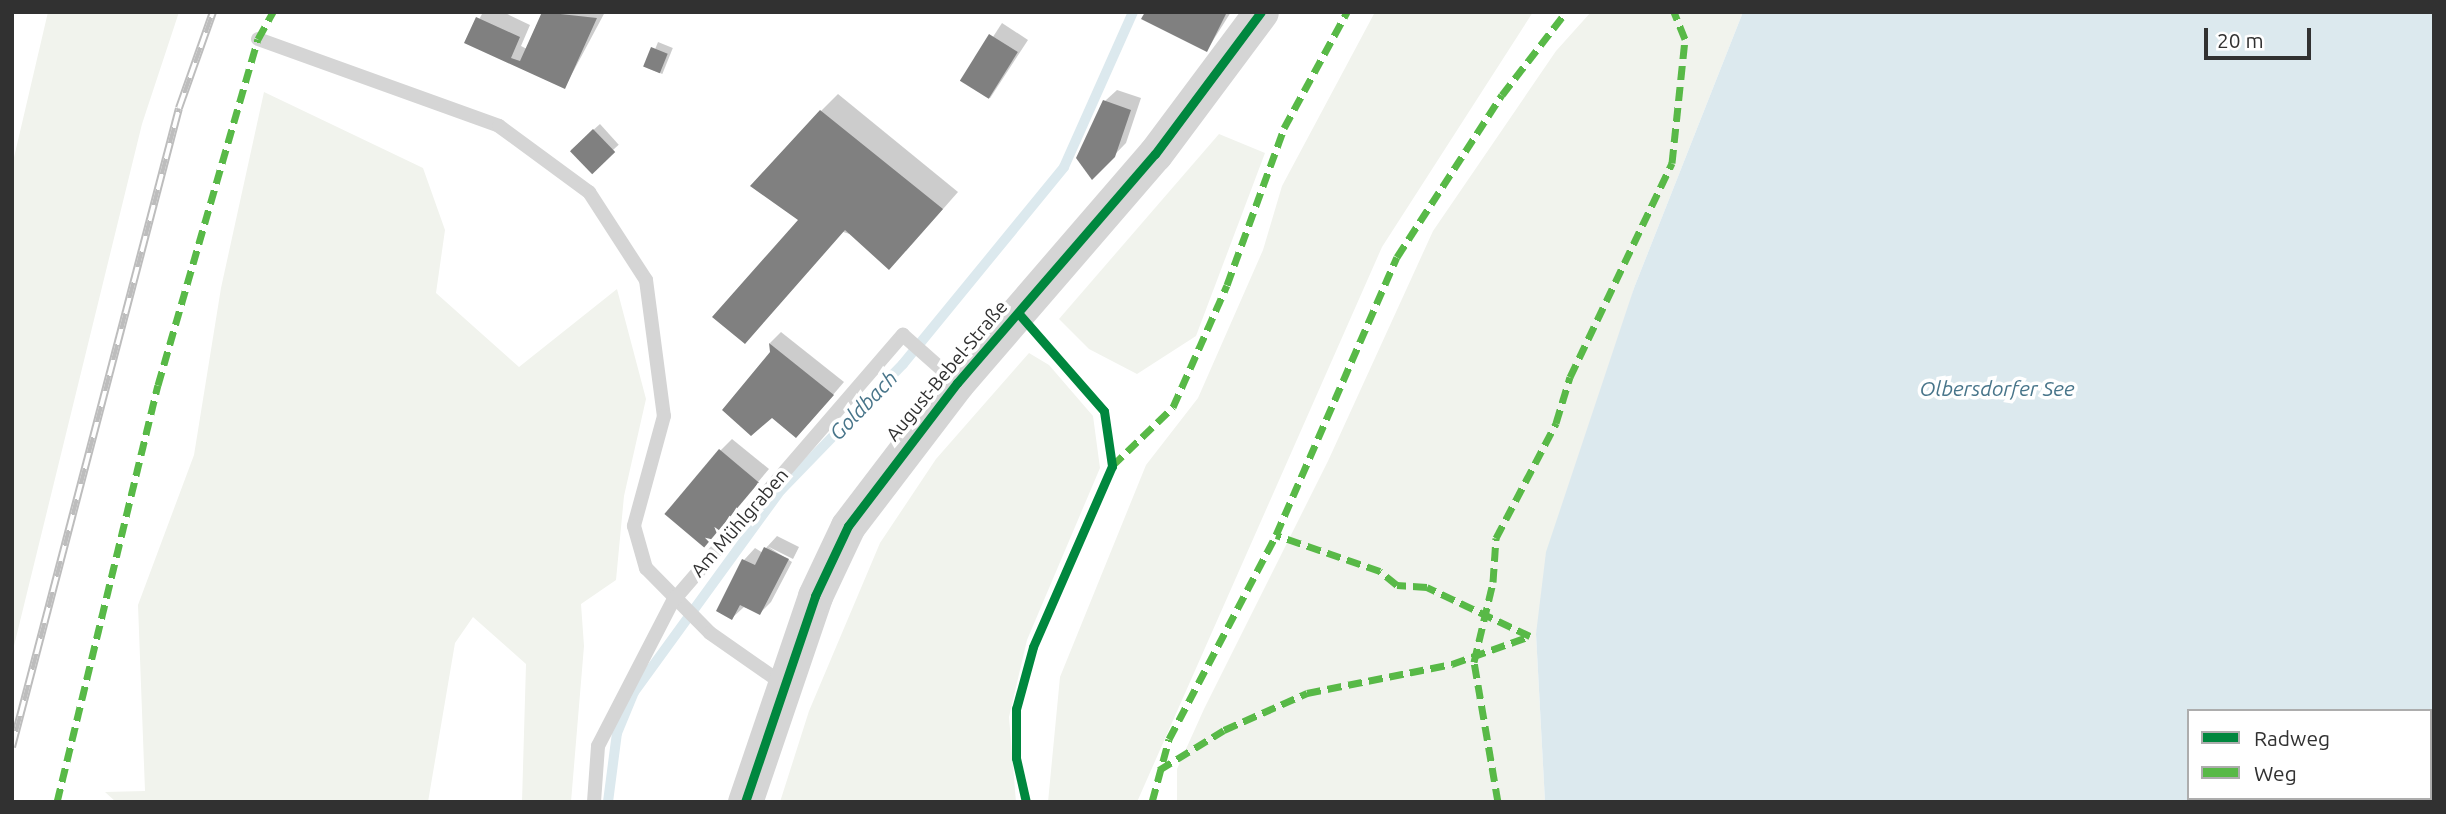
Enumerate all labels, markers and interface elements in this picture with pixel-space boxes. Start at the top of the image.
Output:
scale bar [2208,14,2315,58]
text: 20 m [2217,28,2264,52]
street label: August-Bebel-Straße [882,296,1012,446]
water label: Goldbach [824,365,902,445]
water label: Olbersdorfer See [1920,375,2074,401]
street label: Am Mühlgraben [687,464,793,582]
legend [2187,709,2432,800]
text: Radweg [2254,726,2330,750]
text: Weg [2254,761,2297,785]

